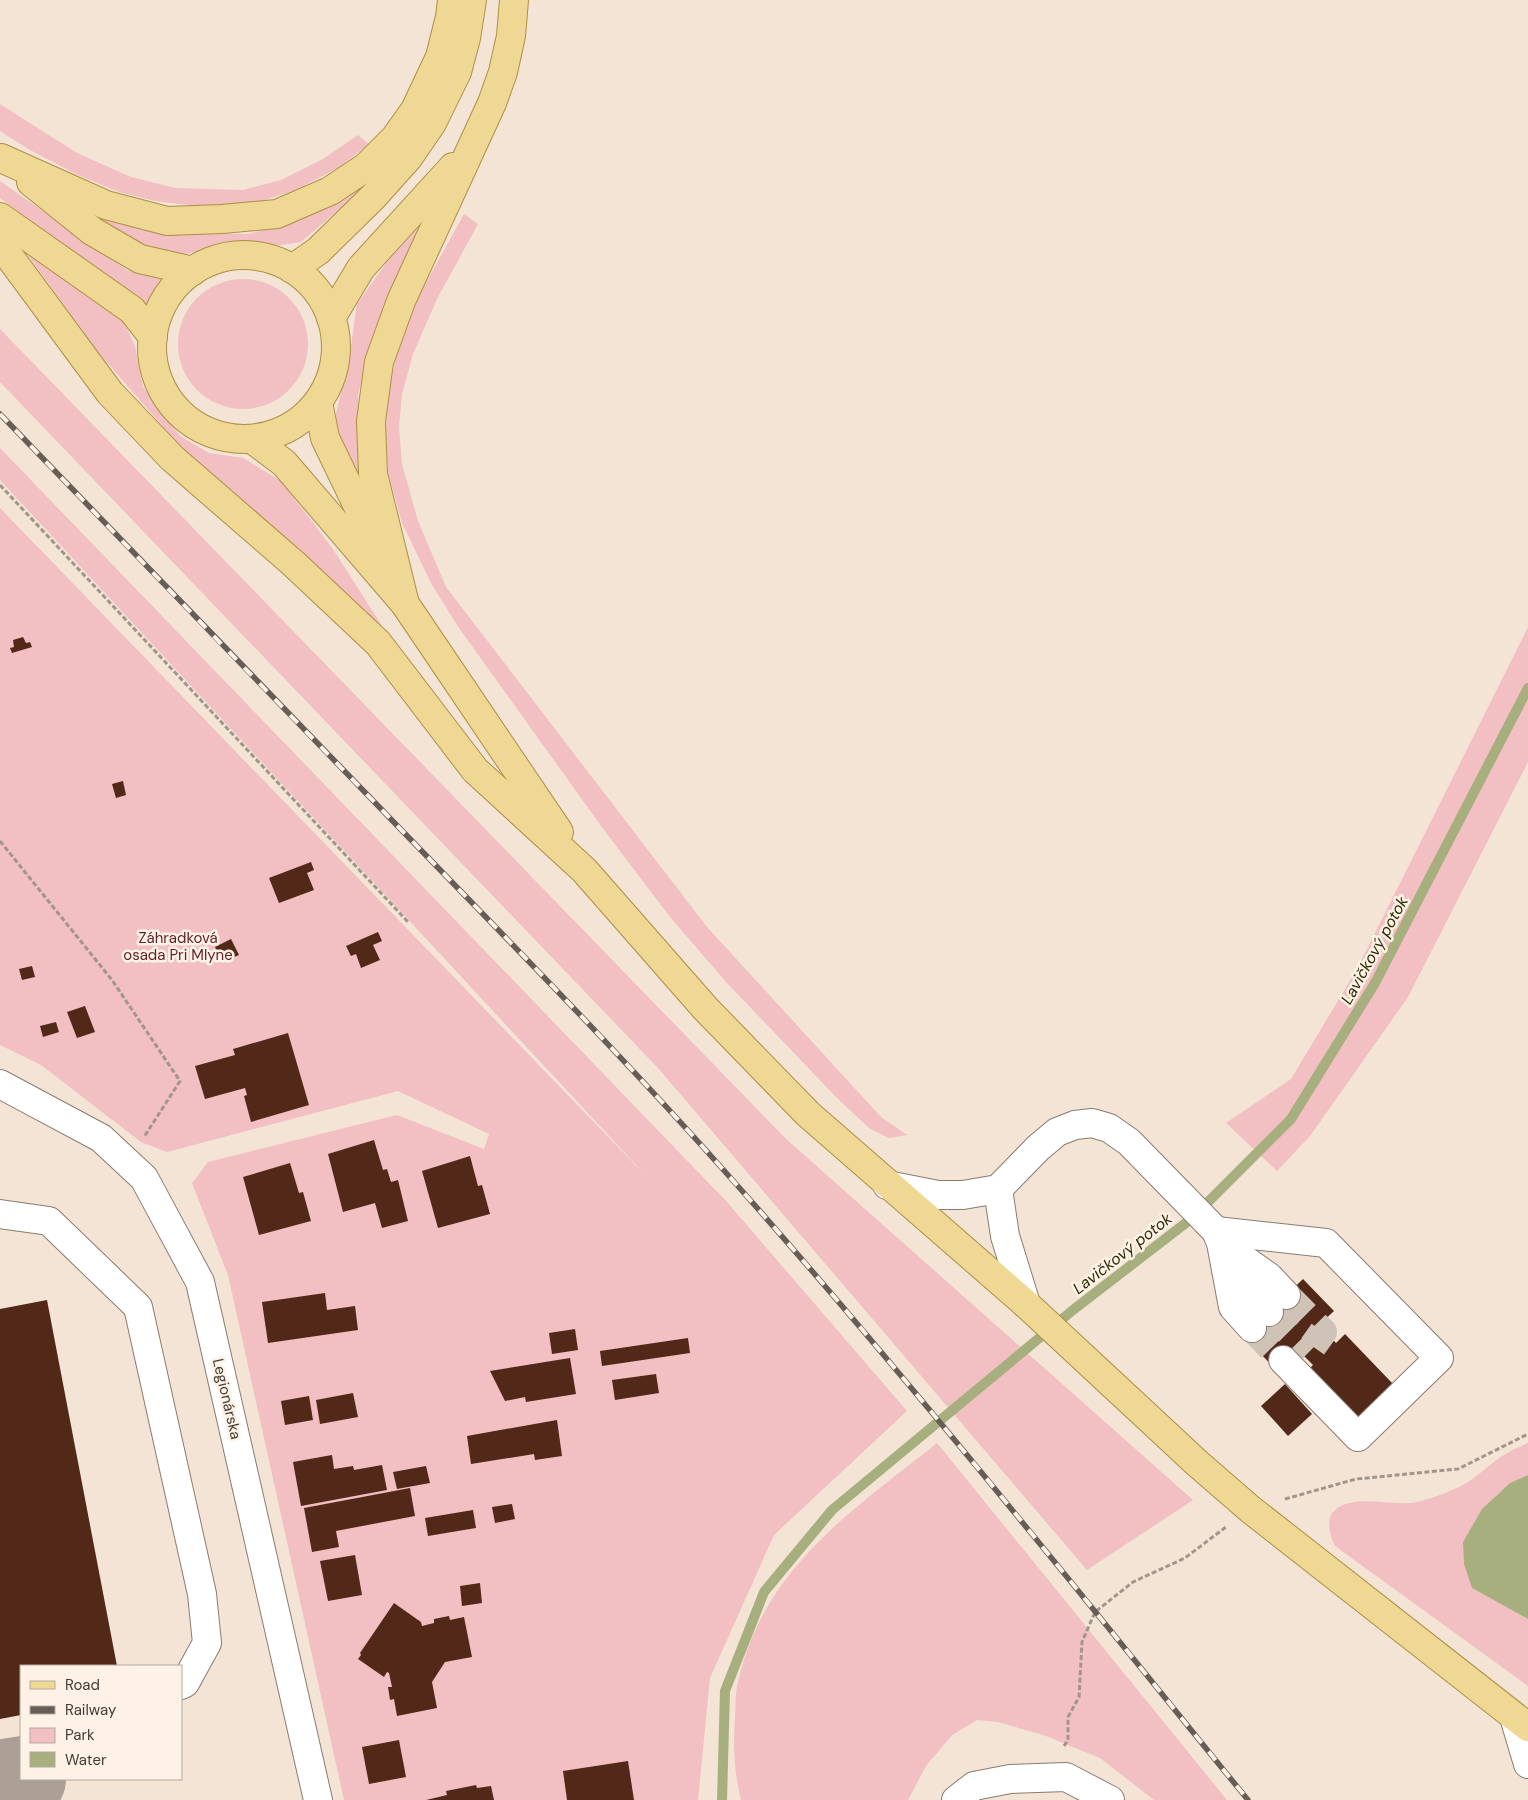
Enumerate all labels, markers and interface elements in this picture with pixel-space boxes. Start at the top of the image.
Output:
water label: Lavičkový potok [1336,892,1413,1008]
park label: Záhradková osada Pri Mlyne [123,928,233,965]
water label: Lavičkový potok [1068,1208,1177,1299]
street label: Legionárska [208,1357,246,1441]
legend [20,1665,182,1780]
text: Road [65,1675,100,1695]
text: Railway [65,1700,117,1720]
text: Park [65,1725,95,1745]
text: Water [65,1750,107,1770]

